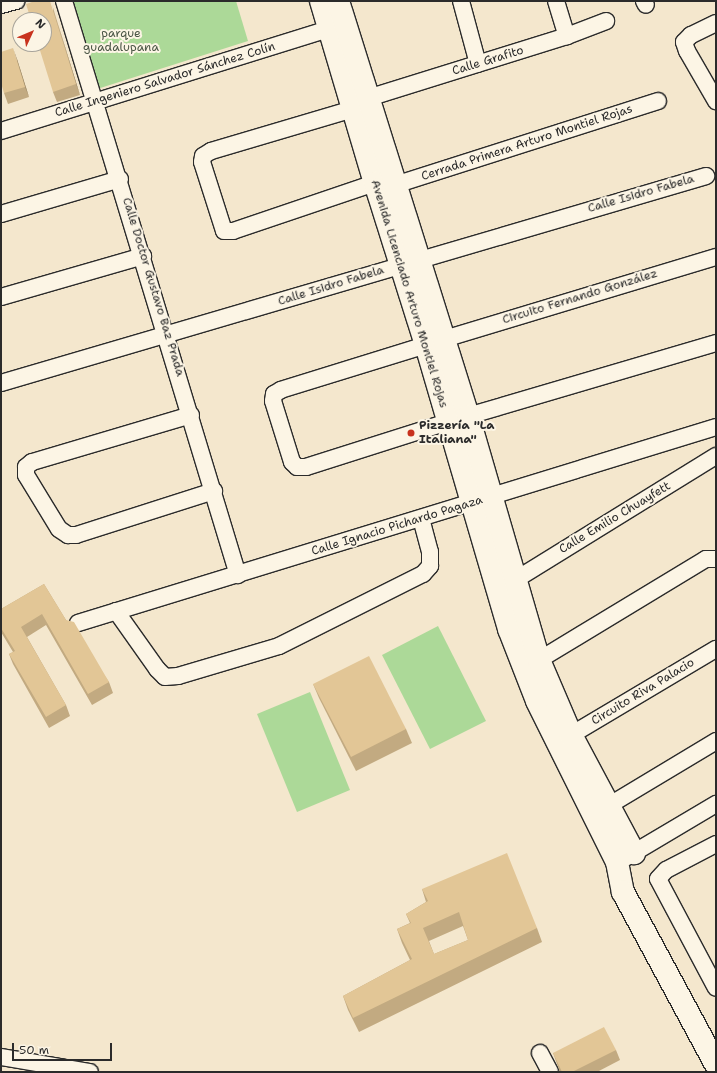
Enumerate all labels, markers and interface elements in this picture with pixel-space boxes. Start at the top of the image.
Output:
north arrow [12,12,52,52]
text: N [32,16,49,32]
park label: parque guadalupana [83,27,159,55]
street label: Calle Ingeniero Salvador Sánchez Colín [53,40,277,120]
street label: Calle Grafito [451,43,525,79]
street label: Cerrada Primera Arturo Montiel Rojas [420,102,634,184]
street label: Calle Isidro Fabela [586,172,696,216]
street label: Avenida Licenciado Arturo Montiel Rojas [367,178,451,410]
street label: Calle Doctor Gustavo Baz Prada [119,196,187,378]
street label: Calle Isidro Fabela [276,263,386,309]
street label: Circuito Fernando González [501,267,659,327]
place label: Pizzería "La Italiana" [419,419,494,447]
marker: Pizzería "La Italiana" [406,428,416,438]
street label: Calle Emilio Chuayfett [557,479,673,557]
street label: Calle Ignacio Pichardo Pagaza [310,493,484,559]
street label: Circuito Riva Palacio [589,656,697,728]
scale bar [14,1035,114,1061]
text: 50 m [19,1042,49,1058]

